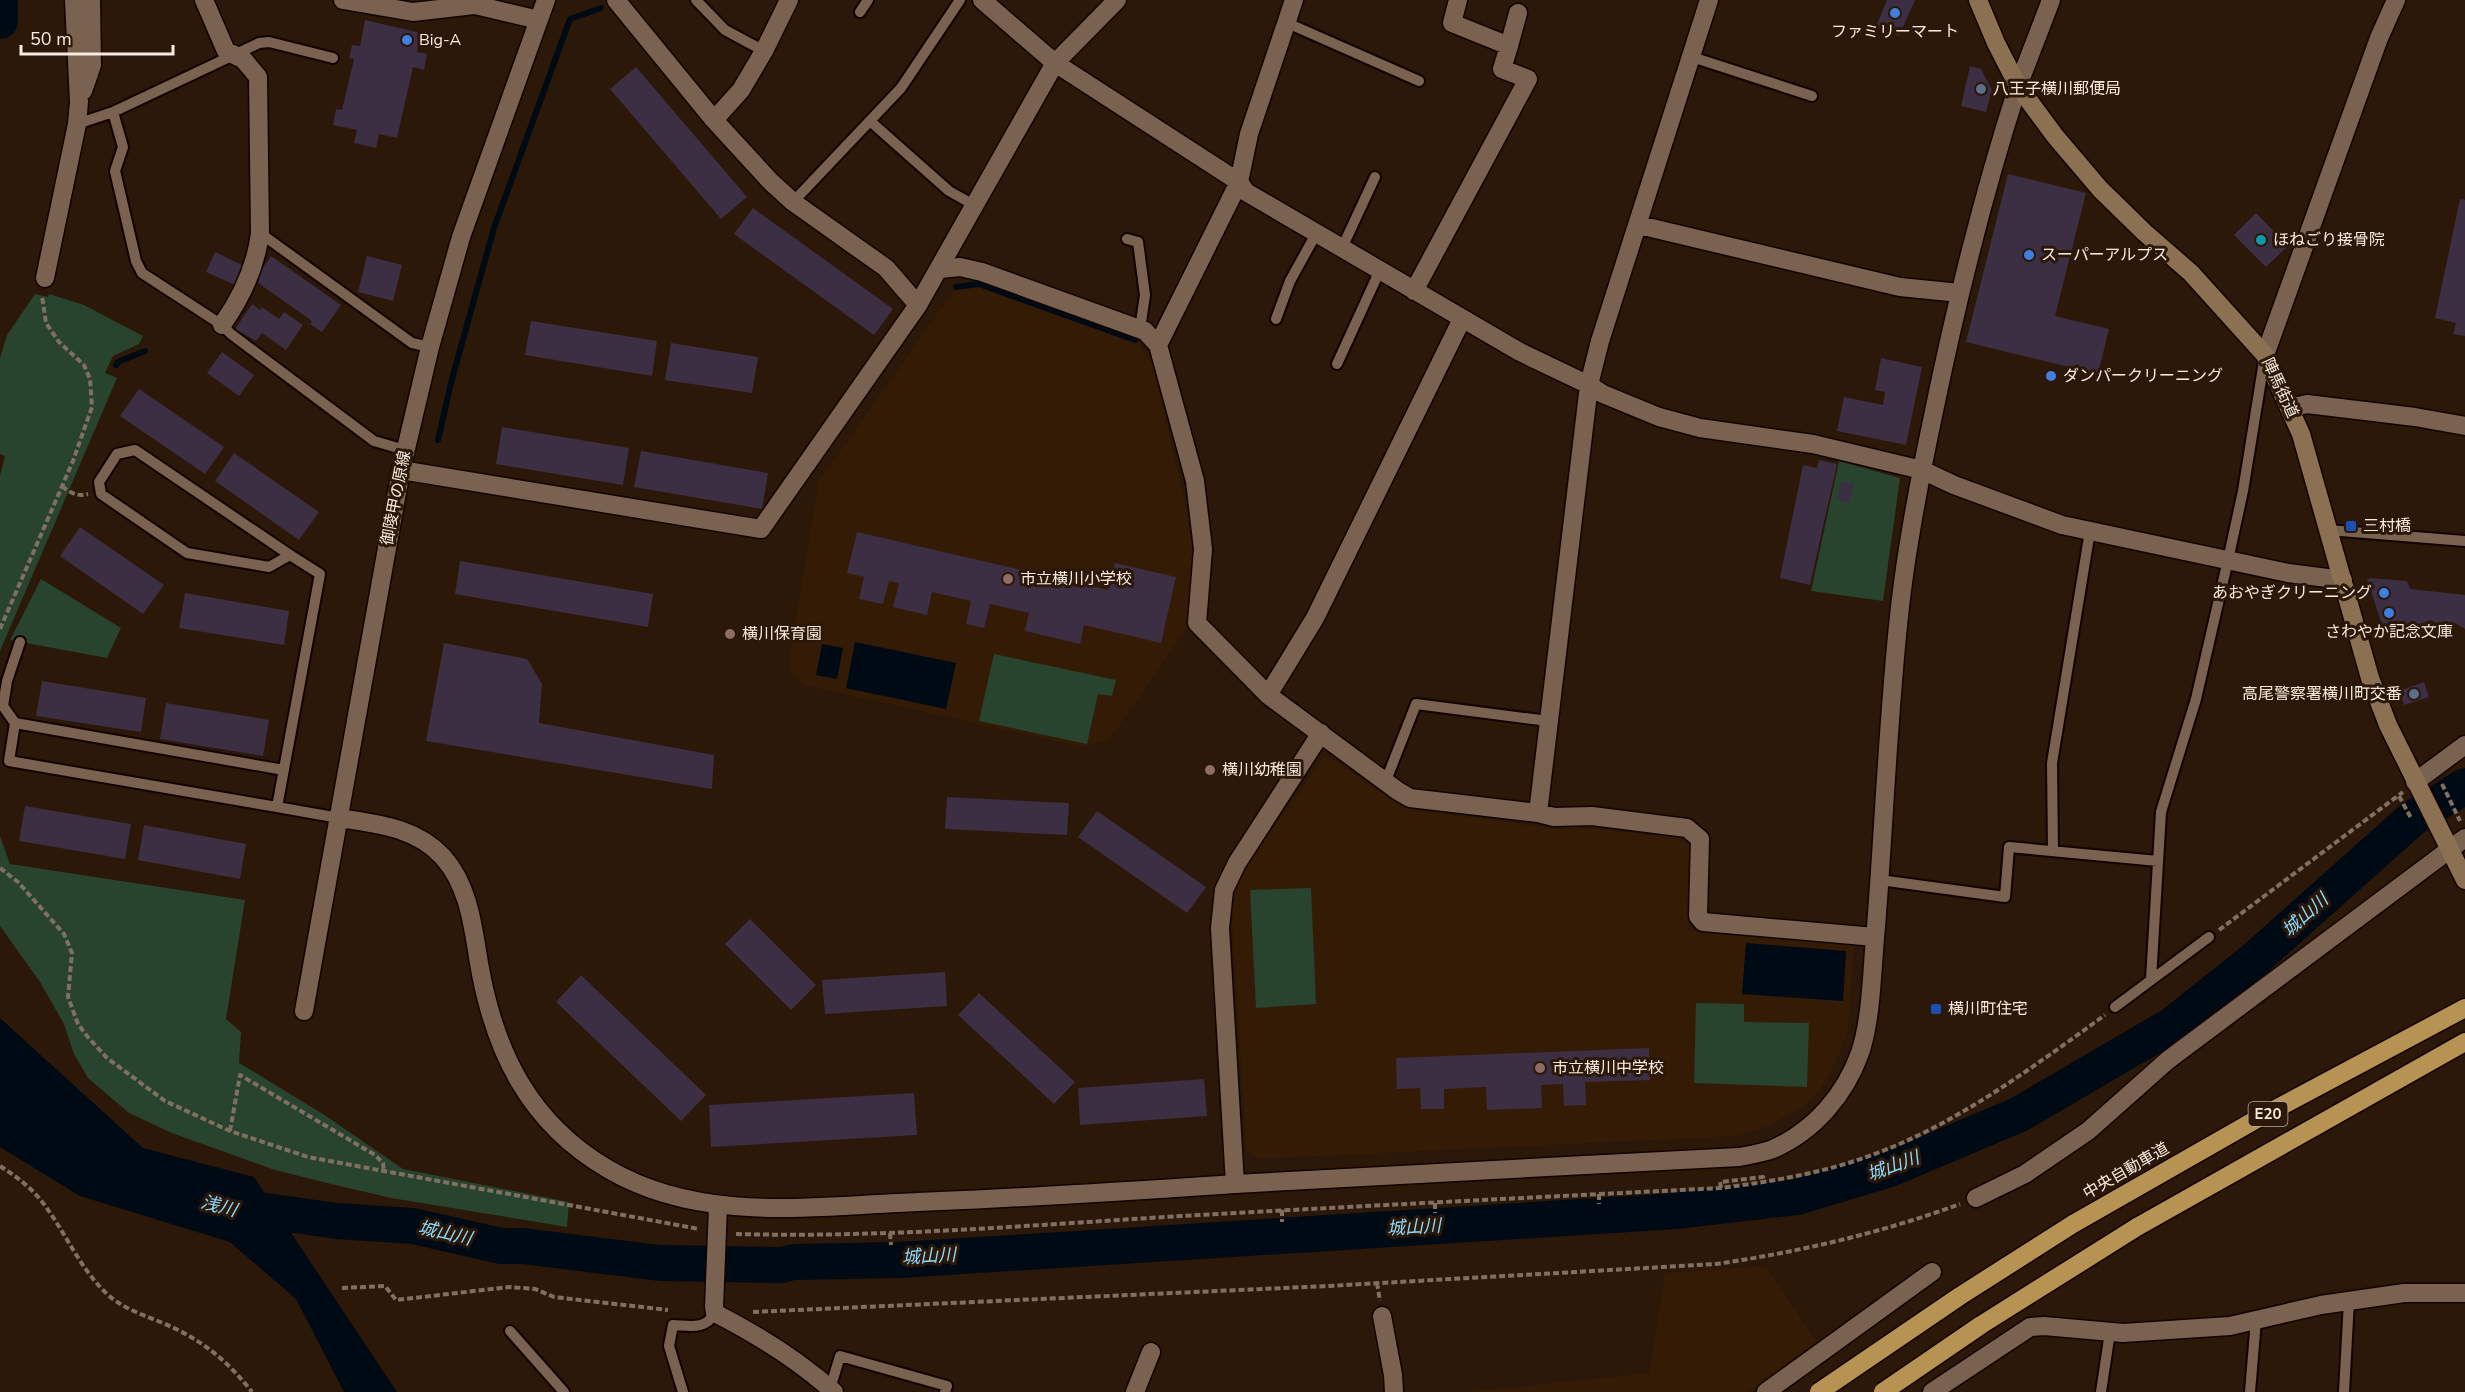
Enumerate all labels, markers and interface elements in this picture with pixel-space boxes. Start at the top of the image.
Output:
marker: ファミリーマート [1888,6,1902,20]
scale bar [21,18,172,56]
place label: ファミリーマート [1831,21,1959,43]
text: 50 m [30,27,72,51]
place label: Big-A [419,29,461,51]
marker: Big-A [400,33,414,47]
place label: 八王子横川郵便局 [1993,78,2121,100]
marker: 八王子横川郵便局 [1974,82,1988,96]
place label: ほねごり接骨院 [2273,229,2385,251]
marker: ほねごり接骨院 [2254,233,2268,247]
place label: スーパーアルプス [2041,244,2168,266]
marker: スーパーアルプス [2022,248,2036,262]
street label: 陣馬街道 [2257,354,2303,422]
place label: ダンパークリーニング [2063,365,2223,387]
marker: ダンパークリーニング [2044,369,2058,383]
street label: 御陵甲の原線 [376,449,416,547]
place label: 三村橋 [2363,515,2411,537]
marker: 三村橋 [2344,519,2358,533]
place label: 市立横川小学校 [1020,568,1132,590]
marker: 市立横川小学校 [1001,572,1015,586]
place label: あおやぎクリーニング [2212,582,2372,604]
marker: あおやぎクリーニング [2377,586,2391,600]
marker: さわやか記念文庫 [2382,606,2396,620]
place label: さわやか記念文庫 [2325,621,2453,643]
place label: 横川保育園 [742,623,822,645]
marker: 横川保育園 [723,627,737,641]
place label: 高尾警察署横川町交番 [2242,683,2402,705]
marker: 高尾警察署横川町交番 [2407,687,2421,701]
place label: 横川幼稚園 [1222,759,1302,781]
marker: 横川幼稚園 [1203,763,1217,777]
water label: 城山川 [2277,887,2335,942]
place label: 横川町住宅 [1948,998,2028,1020]
marker: 横川町住宅 [1929,1002,1943,1016]
place label: 市立横川中学校 [1552,1057,1664,1079]
marker: 市立横川中学校 [1533,1061,1547,1075]
road number: E20 [2248,1102,2288,1126]
street label: 中央自動車道 [2079,1137,2173,1205]
water label: 城山川 [1864,1145,1924,1187]
water label: 浅川 [199,1190,241,1223]
water label: 城山川 [1386,1213,1444,1240]
water label: 城山川 [416,1215,476,1251]
water label: 城山川 [901,1242,959,1269]

